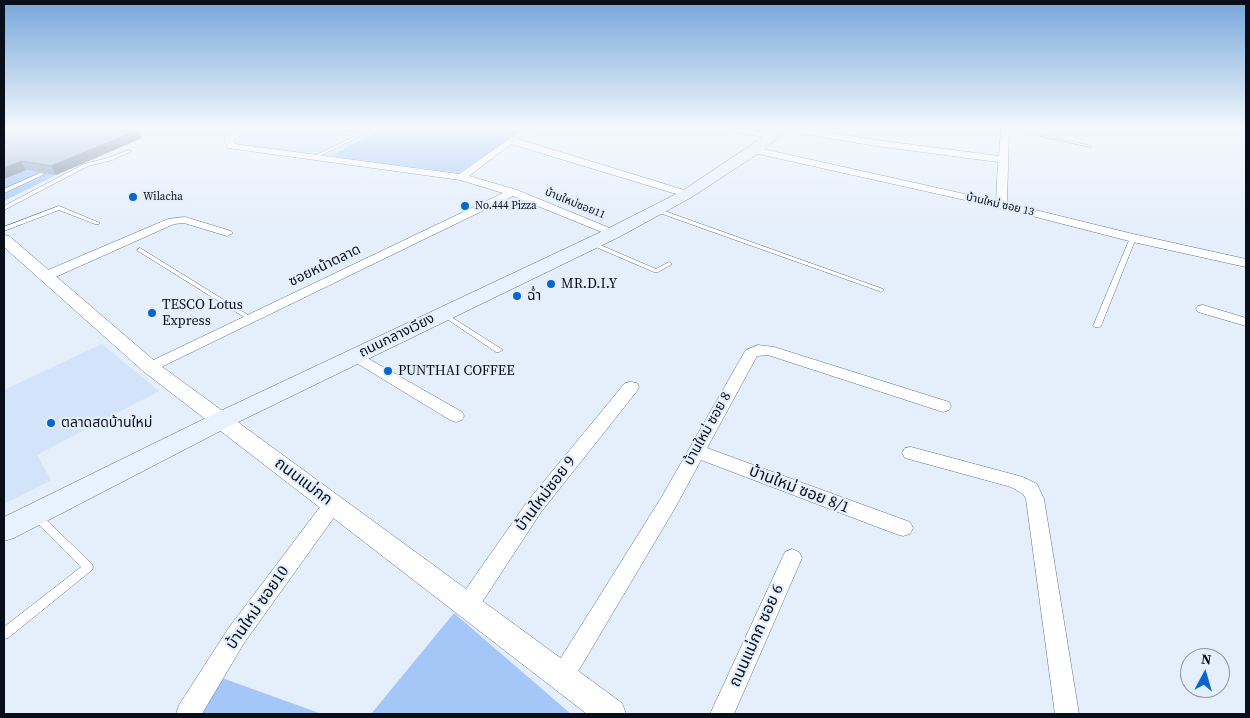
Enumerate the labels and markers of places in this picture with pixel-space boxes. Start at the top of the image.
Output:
place label: Wilacha [143,190,183,204]
marker: Wilacha [127,191,139,203]
place label: No.444 Pizza [475,199,537,213]
marker: No.444 Pizza [459,200,471,212]
place label: MR.D.I.Y [561,276,617,292]
marker: MR.D.I.Y [545,278,557,290]
place label: ฉ่ำ [527,288,541,304]
marker: ฉ่ำ [511,290,523,302]
place label: TESCO Lotus Express [162,297,243,330]
marker: TESCO Lotus Express [146,307,158,319]
place label: PUNTHAI COFFEE [398,363,515,379]
marker: PUNTHAI COFFEE [382,365,394,377]
place label: ตลาดสดบ้านใหม่ [61,415,152,431]
marker: ตลาดสดบ้านใหม่ [45,417,57,429]

